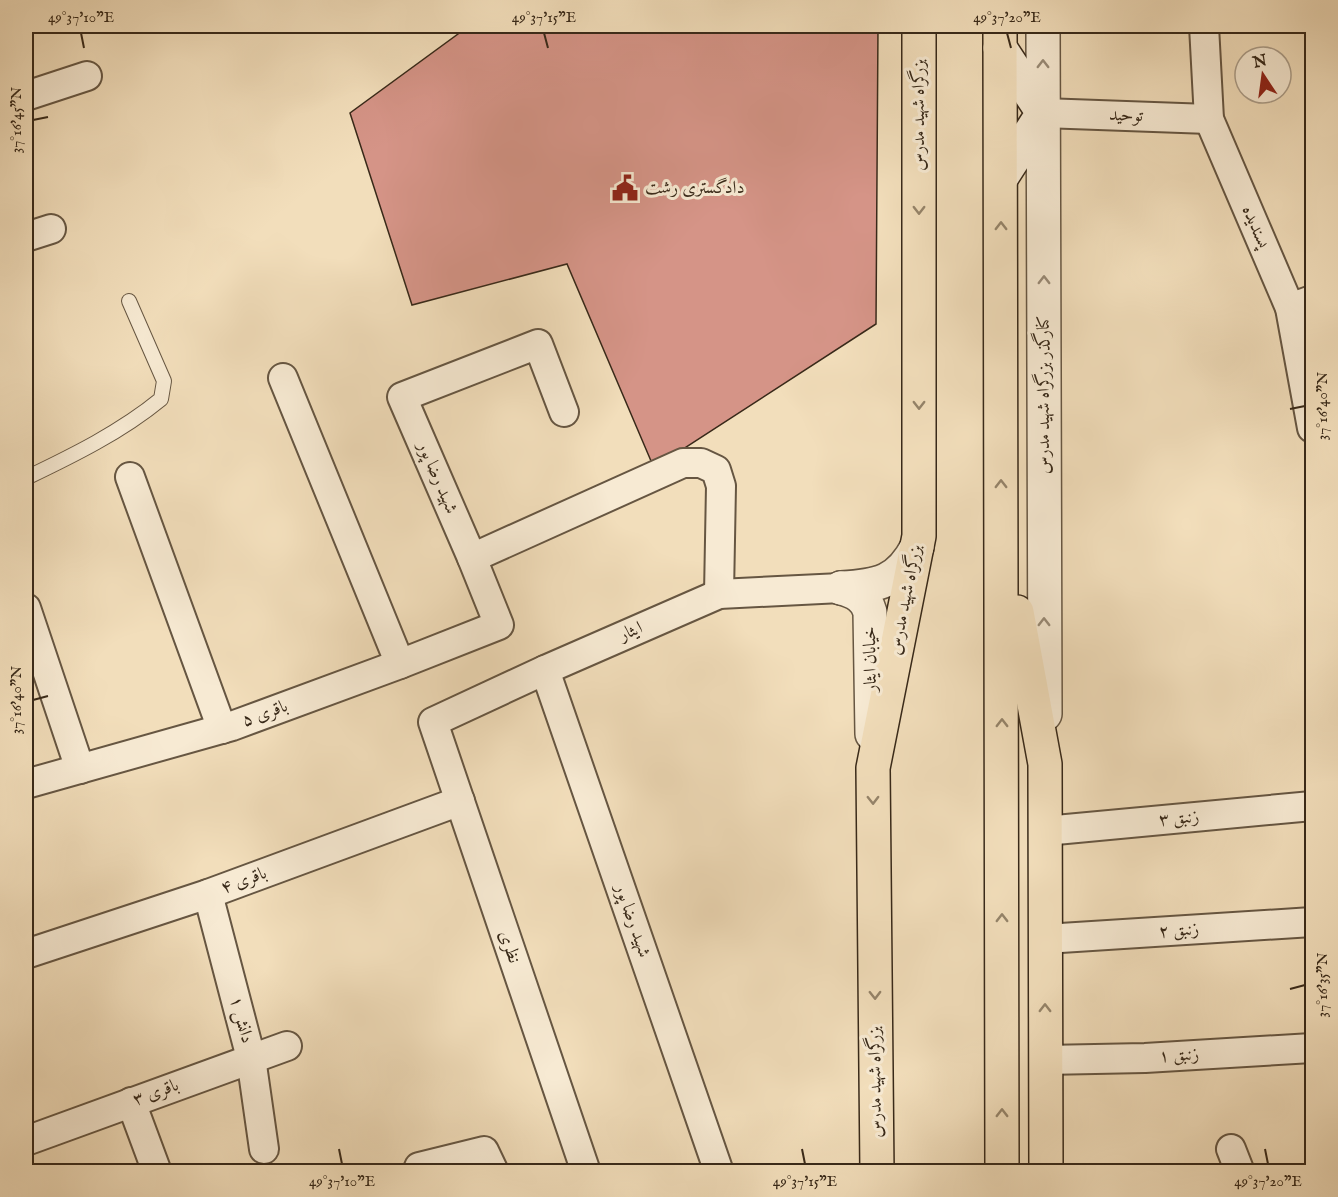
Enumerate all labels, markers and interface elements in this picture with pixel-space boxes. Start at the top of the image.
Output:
text: 49°37'10"E [48,8,114,27]
text: 49°37'15"E [512,8,576,27]
text: 49°37'20"E [973,8,1041,27]
north arrow [1233,45,1293,105]
text: N [1250,51,1269,74]
street label: بزرگراه شهید مدرس [906,59,931,171]
one-way arrow [1037,59,1049,68]
text: 37°16'45"N [7,87,26,153]
street label: توحید [1108,104,1144,128]
public building icon: دادگستری رشت [610,173,640,203]
place label: دادگستری رشت [645,177,745,200]
street label: پسندیده [1236,202,1275,253]
one-way arrow [913,205,925,214]
one-way arrow [995,222,1007,231]
one-way arrow [1038,275,1050,284]
street label: کنارگذر بزرگراه شهید مدرس [1030,316,1056,474]
text: 37°16'40"N [1313,372,1332,440]
one-way arrow [913,400,925,409]
street label: شهید رضا پور [411,437,462,517]
one-way arrow [995,480,1007,489]
street label: بزرگراه شهید مدرس [882,542,928,657]
street label: ایثار [614,617,646,648]
one-way arrow [1038,617,1050,626]
street label: خیابان ایثار [859,626,883,694]
text: 37°16'40"N [7,666,26,734]
street label: باقری ۵ [239,695,291,733]
one-way arrow [996,719,1008,728]
one-way arrow [867,796,879,805]
street label: زنبق ۳ [1158,806,1200,832]
street label: باقری ۴ [218,862,270,900]
street label: شهید رضا پور [608,879,655,961]
one-way arrow [996,914,1008,923]
street label: زنبق ۲ [1158,918,1200,944]
street label: نظری [493,928,525,966]
text: 37°16'35"N [1313,953,1332,1017]
one-way arrow [869,991,881,1000]
street label: دانش ۱ [224,994,258,1046]
one-way arrow [1039,1004,1051,1013]
street label: بزرگراه شهید مدرس [862,1026,888,1138]
street label: زنبق ۱ [1158,1043,1200,1069]
street label: باقری ۳ [130,1074,182,1112]
one-way arrow [996,1109,1008,1118]
text: 49°37'10"E [309,1172,375,1191]
text: 49°37'15"E [773,1172,837,1191]
text: 49°37'20"E [1234,1172,1302,1191]

